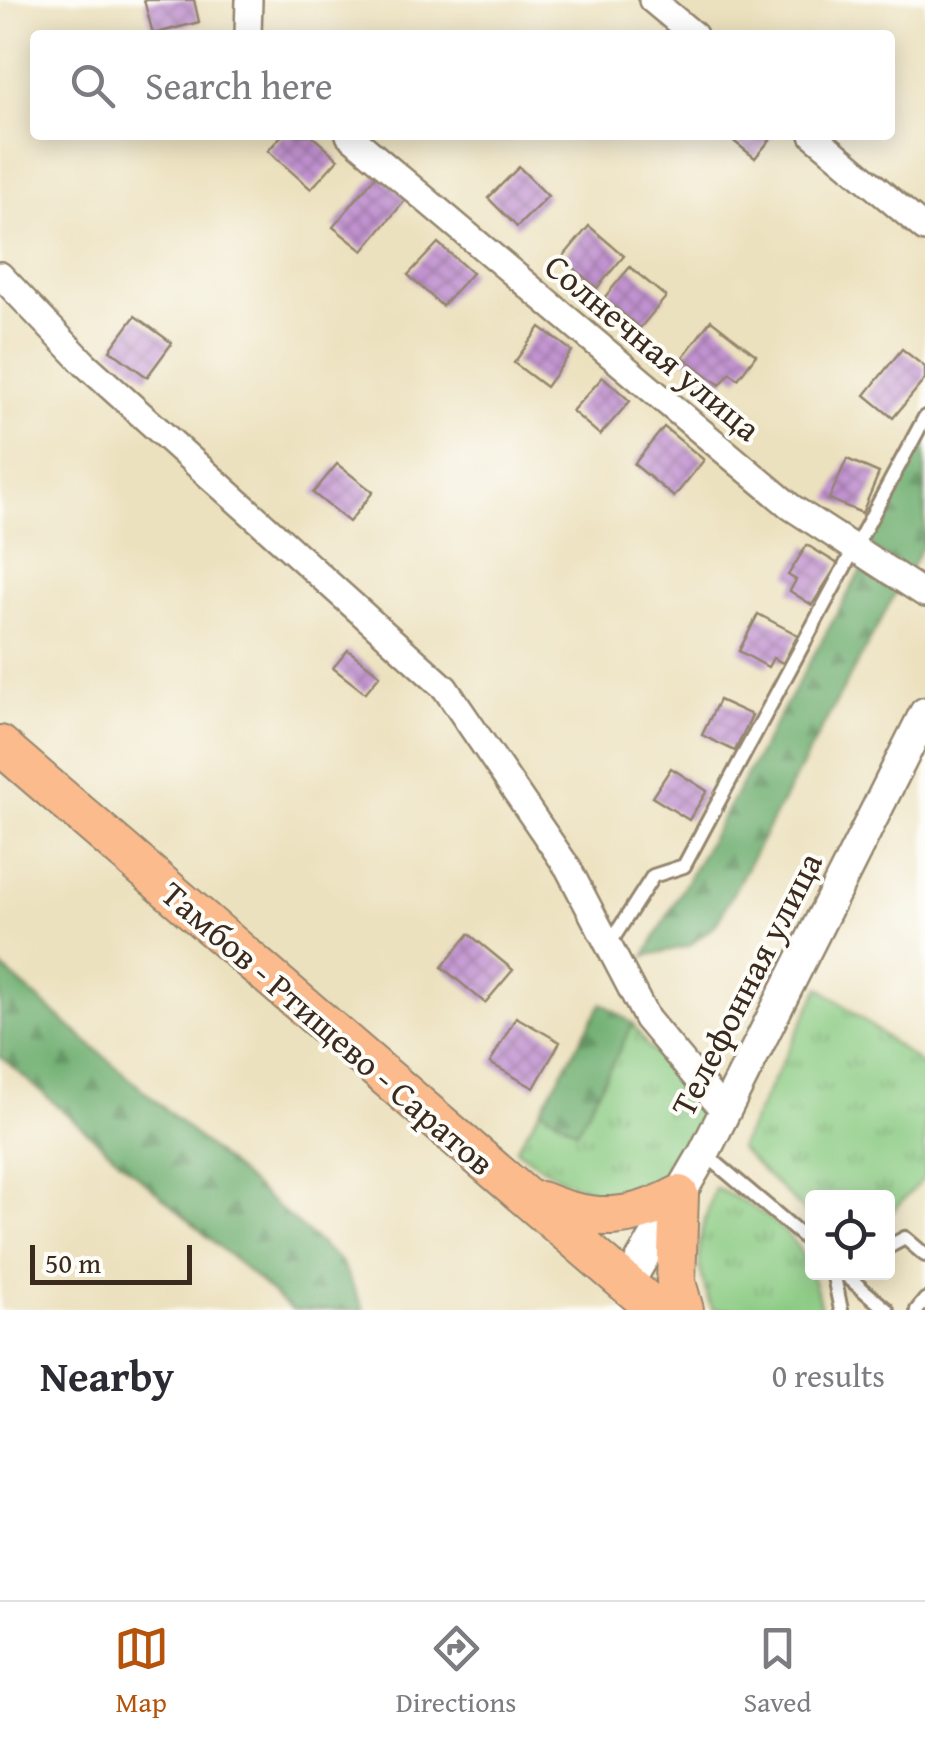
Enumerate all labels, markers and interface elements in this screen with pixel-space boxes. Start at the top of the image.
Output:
search box [30,30,895,140]
text: Search here [145,57,333,113]
icon: search [65,58,120,113]
street label: Солнечная улица [534,241,772,453]
street label: Телефонная улица [657,843,835,1125]
street label: Тамбов - Ртищево - Саратов [150,869,506,1187]
map controls [805,1190,895,1280]
button: locate [805,1190,895,1280]
scale bar [30,1240,192,1284]
text: 50 m [45,1242,101,1283]
text: Nearby [40,1345,174,1406]
text: 0 results [772,1352,885,1399]
tab: Map [114,1621,169,1722]
tab: Directions [396,1621,516,1722]
tab: Saved [744,1621,811,1722]

